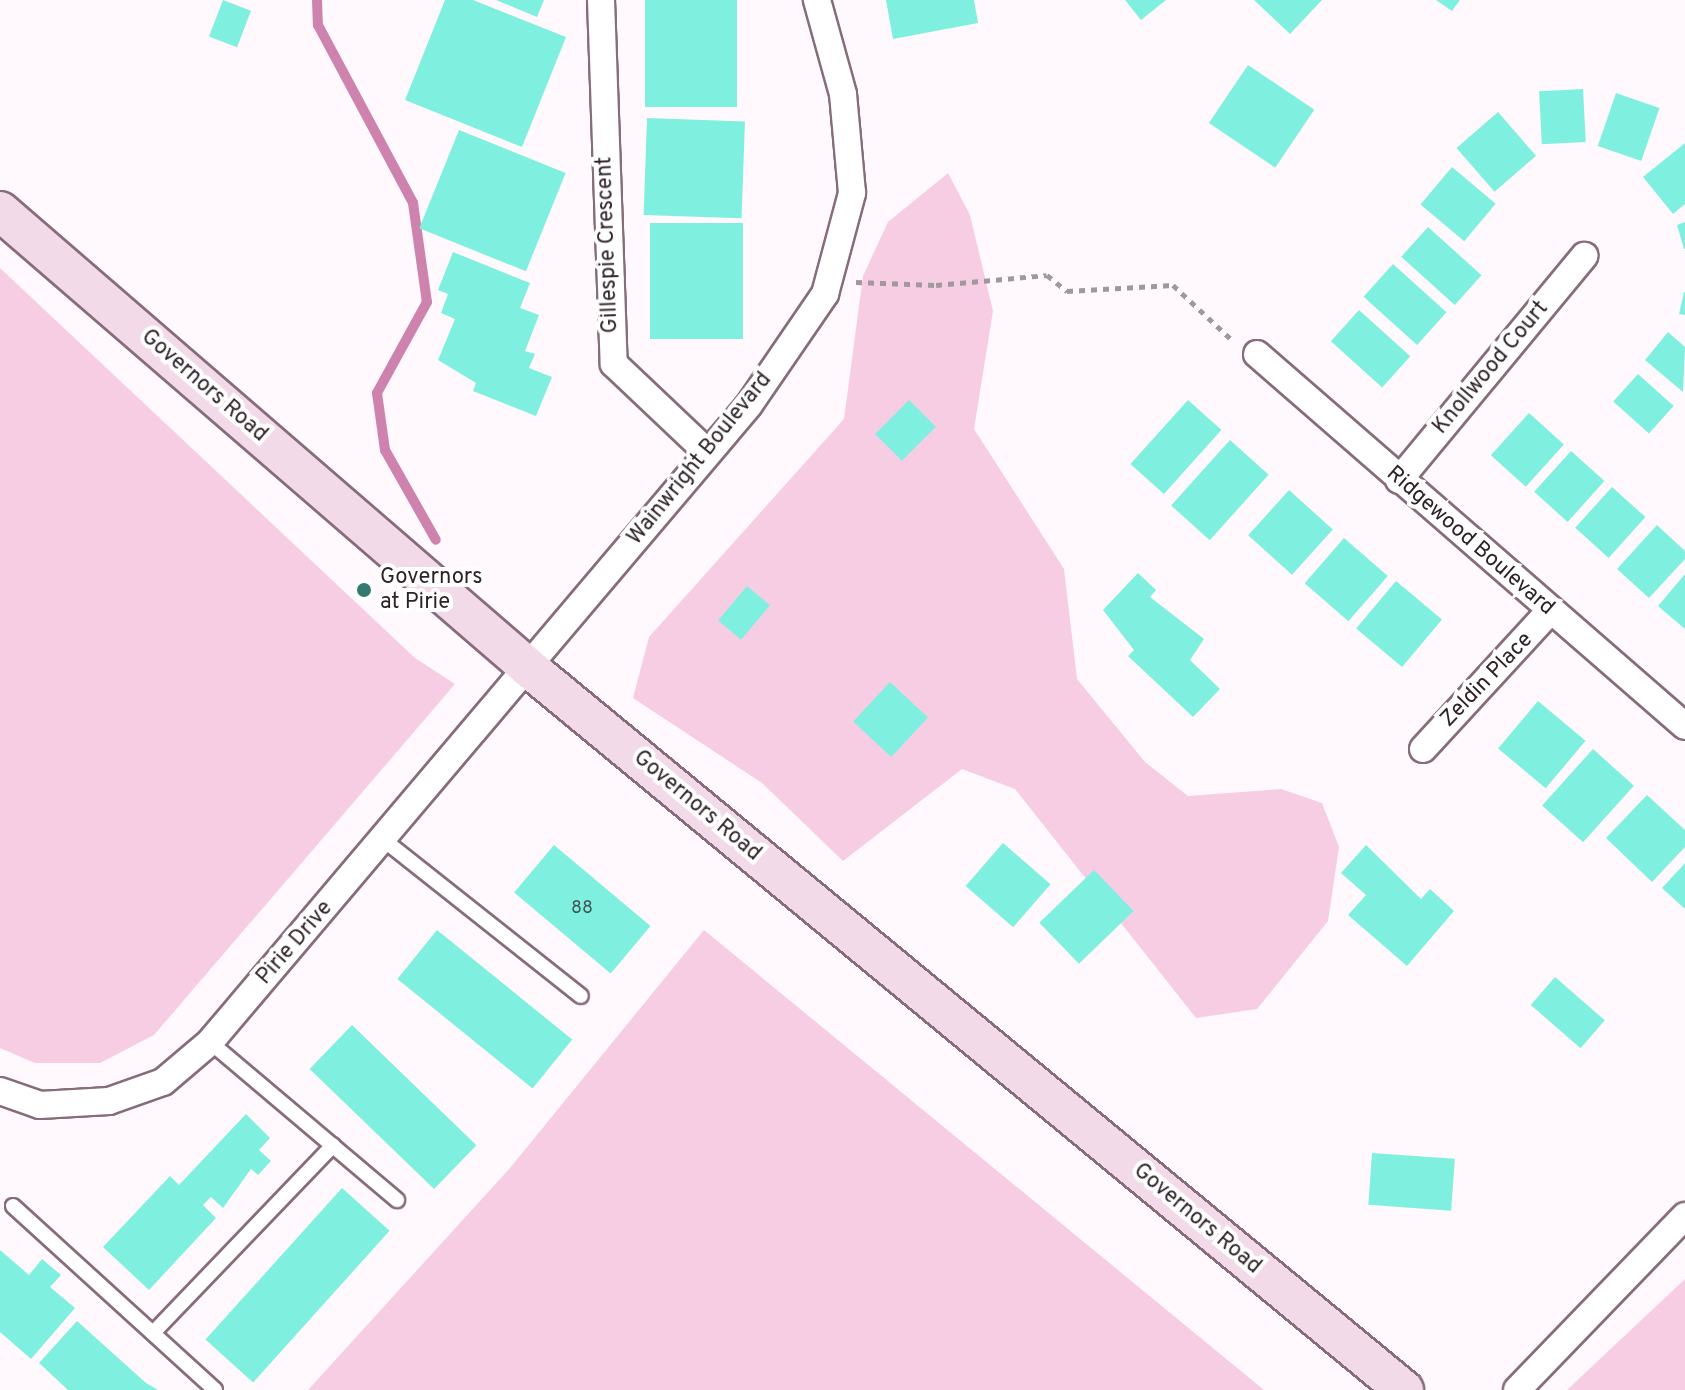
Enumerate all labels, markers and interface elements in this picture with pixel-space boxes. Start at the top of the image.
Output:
street label: Gillespie Crescent [592,156,624,334]
street label: Knollwood Court [1428,296,1554,440]
street label: Governors Road [135,324,273,448]
street label: Wainwright Boulevard [622,367,778,551]
street label: Ridgewood Boulevard [1380,461,1560,621]
place label: Governors at Pirie [380,564,482,616]
marker: Governors at Pirie [355,581,373,599]
street label: Zeldin Place [1435,627,1539,733]
street label: Governors Road [628,745,766,867]
street label: Pirie Drive [251,896,339,990]
house number: 88 [571,898,593,920]
street label: Governors Road [1128,1158,1266,1280]

